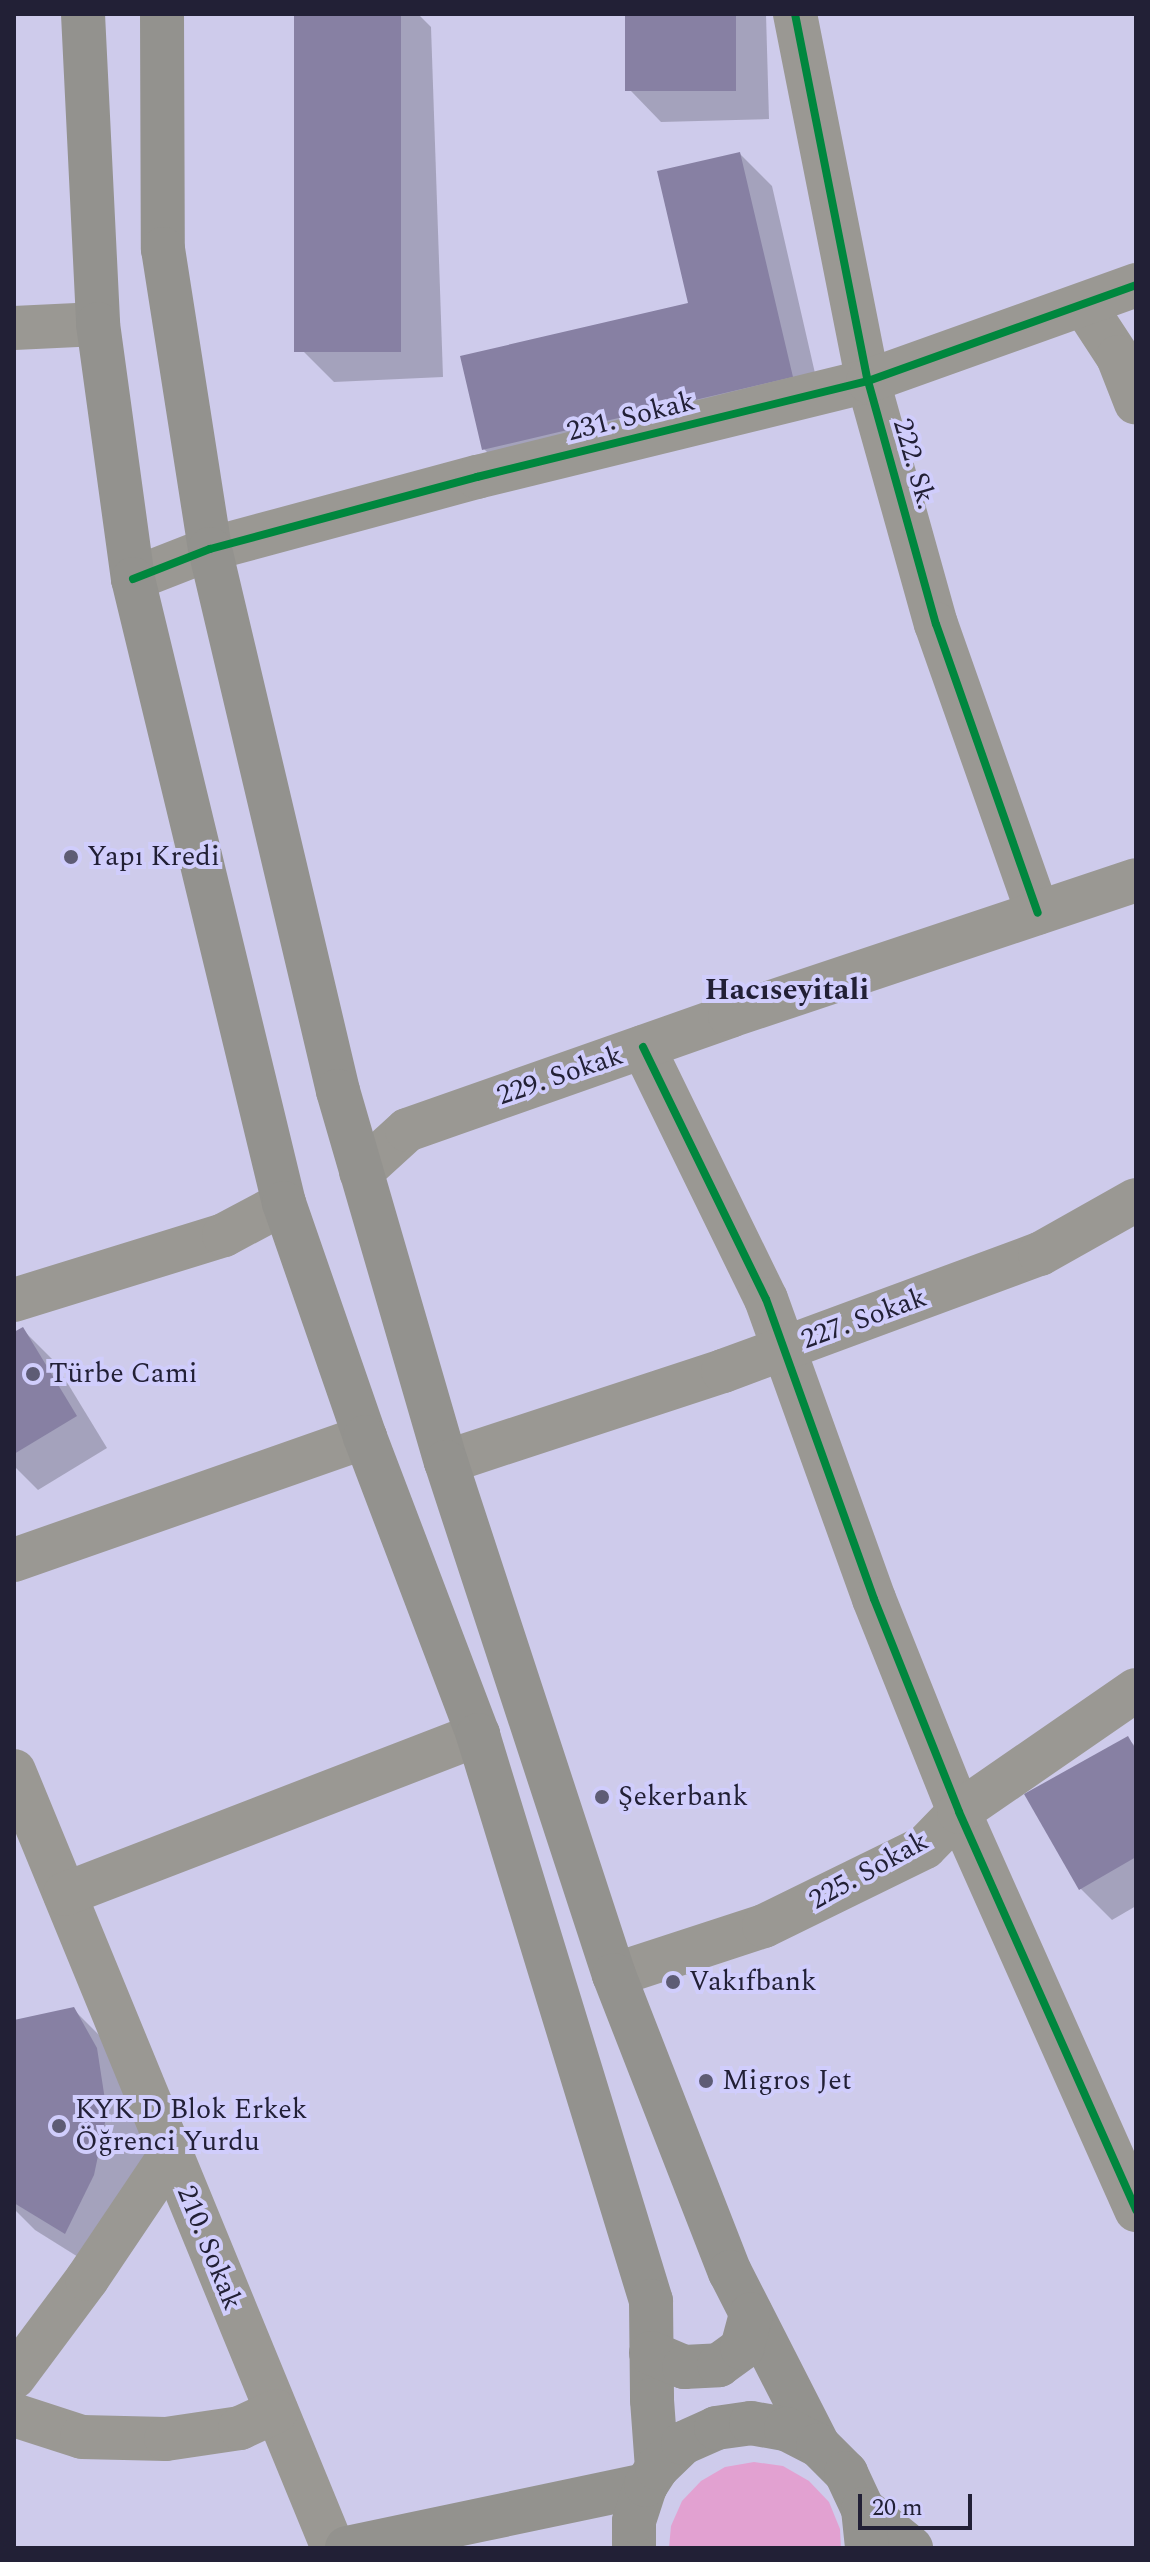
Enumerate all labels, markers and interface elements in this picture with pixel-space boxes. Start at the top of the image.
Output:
street label: 231. Sokak [563,385,699,449]
street label: 222. Sk. [885,415,943,513]
place label: Yapı Kredi [87,840,220,874]
marker: Yapı Kredi [62,848,80,866]
district label: Hacıseyitali [705,972,869,1008]
street label: 229. Sokak [493,1039,627,1113]
street label: 227. Sokak [797,1281,931,1357]
place label: Türbe Cami [49,1357,198,1391]
marker: Türbe Cami [24,1365,42,1383]
place label: Şekerbank [618,1780,748,1814]
marker: Şekerbank [593,1788,611,1806]
street label: 225. Sokak [804,1825,934,1917]
place label: Vakıfbank [689,1965,817,1999]
marker: Vakıfbank [664,1973,682,1991]
place label: Migros Jet [722,2064,852,2098]
marker: Migros Jet [697,2072,715,2090]
place label: KYK D Blok Erkek Öğrenci Yurdu [75,2093,307,2159]
marker: KYK D Blok Erkek Öğrenci Yurdu [50,2117,68,2135]
street label: 210. Sokak [169,2181,249,2315]
scale bar [862,2478,976,2528]
text: 20 m [872,2490,923,2526]

